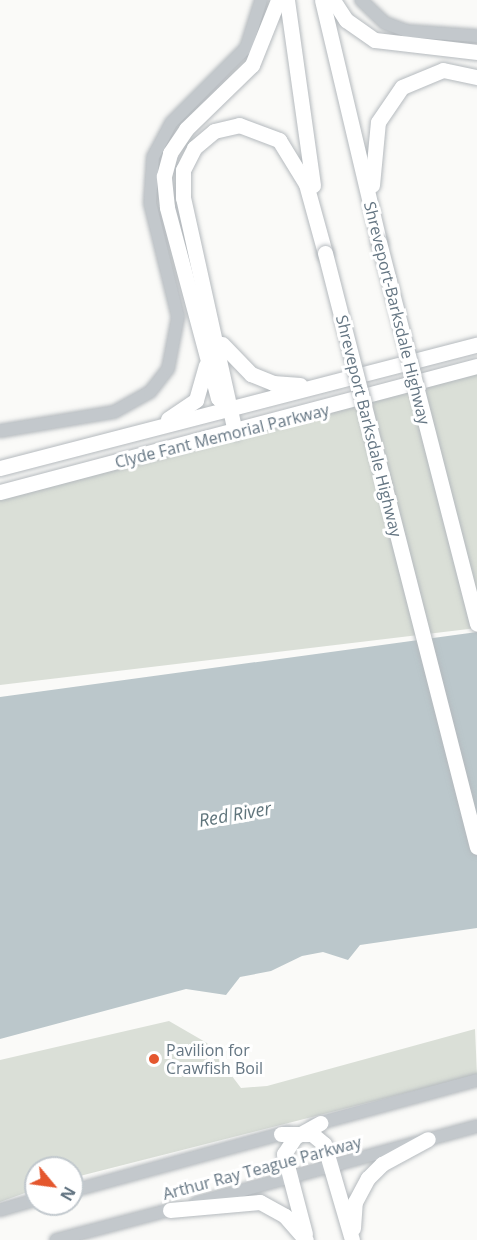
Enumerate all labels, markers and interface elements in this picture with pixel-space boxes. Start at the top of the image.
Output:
street label: Shreveport-Barksdale Highway [360,199,434,427]
street label: Shreveport Barksdale Highway [332,313,406,539]
street label: Clyde Fant Memorial Parkway [113,400,331,472]
water label: Red River [197,797,273,831]
place label: Pavilion for Crawfish Boil [166,1040,263,1078]
marker: Pavilion for Crawfish Boil [147,1052,161,1066]
street label: Arthur Ray Teague Parkway [161,1132,363,1204]
north arrow [24,1156,84,1216]
text: N [55,1183,81,1205]

